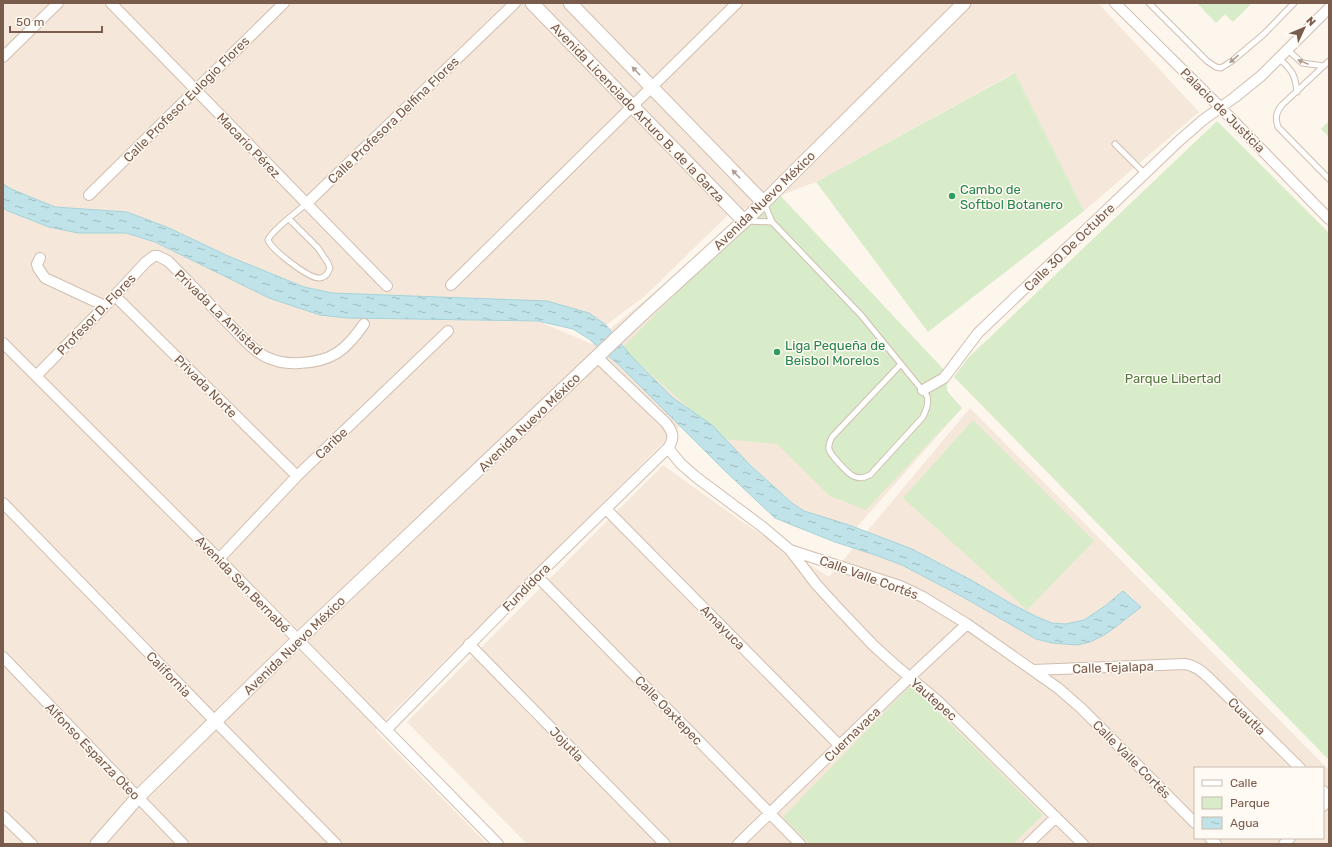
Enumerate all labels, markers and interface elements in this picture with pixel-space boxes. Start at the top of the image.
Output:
scale bar [10,8,102,34]
north arrow [1284,8,1324,48]
text: N [1303,14,1318,29]
text: 50 m [16,15,44,29]
street label: Avenida Licenciado Arturo B. de la Garza [548,20,728,205]
street label: Calle Profesor Eulogio Flores [120,33,253,166]
street label: Calle Profesora Delfina Flores [325,53,462,187]
one-way arrow [1229,55,1240,64]
one-way arrow [1297,59,1309,65]
street label: Palacio de Justicia [1177,65,1268,156]
one-way arrow [631,66,641,76]
street label: Macario Pérez [214,110,284,181]
street label: Avenida Nuevo México [710,148,818,253]
one-way arrow [731,169,741,179]
place label: Cambo de Softbol Botanero [960,182,1063,212]
marker: Cambo de Softbol Botanero [947,191,957,201]
street label: Calle 30 De Octubre [1021,200,1118,294]
street label: Privada La Amistad [172,267,266,358]
street label: Profesor D. Flores [54,270,139,358]
place label: Liga Pequeña de Beisbol Morelos [785,338,885,368]
marker: Liga Pequeña de Beisbol Morelos [772,347,782,357]
street label: Privada Norte [171,352,240,421]
street label: Avenida Nuevo México [475,370,583,475]
park label: Parque Libertad [1125,371,1221,386]
street label: Caribe [312,424,351,462]
street label: Avenida San Bernabé [192,533,293,636]
street label: Calle Valle Cortés [817,553,921,602]
street label: Fundidora [499,560,553,614]
street label: Avenida Nuevo México [240,593,348,698]
street label: Amayuca [697,602,748,653]
street label: California [143,648,194,700]
street label: Calle Tejalapa [1072,659,1154,676]
street label: Calle Oaxtepec [632,673,705,748]
street label: Yautepec [907,675,960,724]
street label: Cuautla [1225,694,1269,738]
street label: Alfonso Esparza Oteo [42,700,143,803]
street label: Cuernavaca [821,704,883,765]
street label: Calle Valle Cortés [1090,717,1174,802]
street label: Jojutla [547,724,587,765]
legend [1194,767,1324,839]
text: Calle [1230,776,1257,790]
text: Parque [1230,796,1270,810]
text: Agua [1230,816,1259,830]

